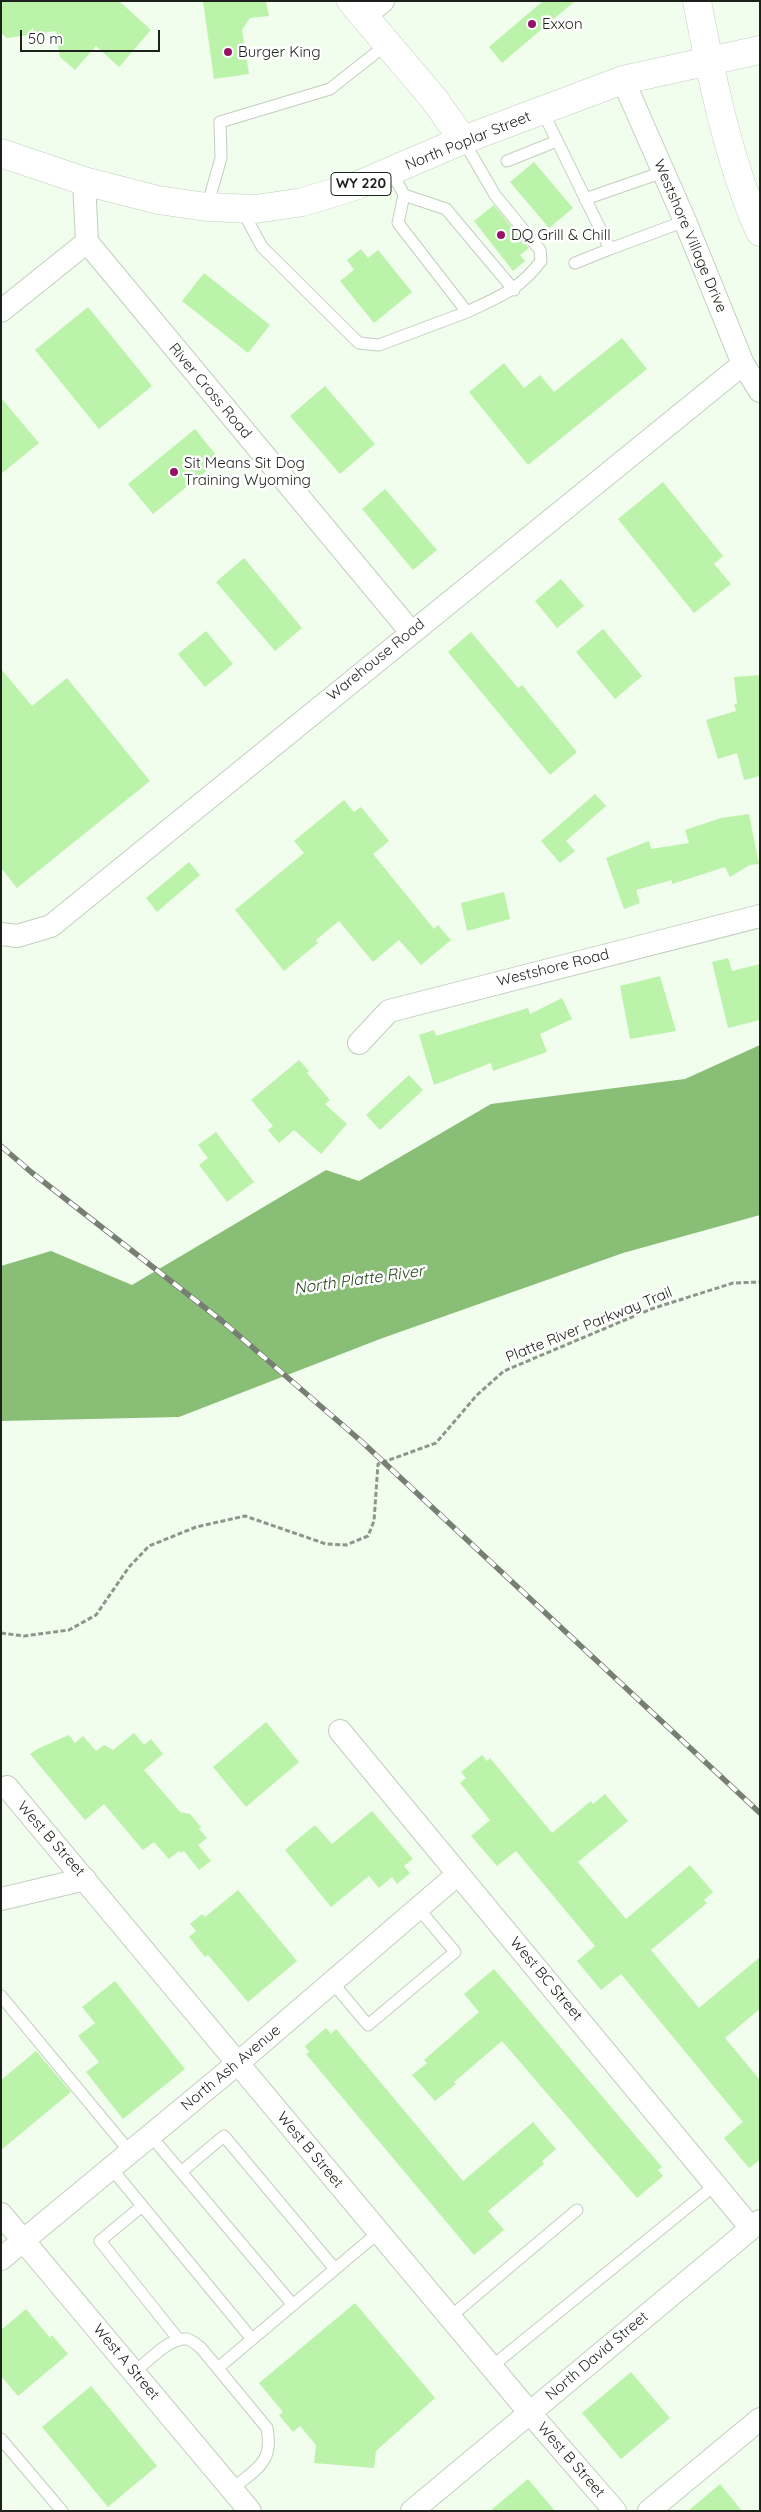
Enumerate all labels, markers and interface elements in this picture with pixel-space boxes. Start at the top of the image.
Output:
place label: Exxon [542,15,583,33]
marker: Exxon [526,18,538,30]
scale bar [22,20,162,52]
text: 50 m [28,29,63,48]
place label: Burger King [238,43,321,61]
marker: Burger King [222,46,234,58]
street label: North Poplar Street [403,108,533,174]
street label: Westshore Village Drive [650,157,730,315]
road number: WY 220 [331,172,391,195]
place label: DQ Grill & Chill [511,226,611,244]
marker: DQ Grill & Chill [495,229,507,241]
street label: River Cross Road [165,340,255,442]
place label: Sit Means Sit Dog Training Wyoming [184,454,311,489]
marker: Sit Means Sit Dog Training Wyoming [168,466,180,478]
street label: Warehouse Road [324,615,428,705]
street label: Westshore Road [495,945,611,991]
water label: North Platte River [293,1261,425,1299]
street label: Platte River Parkway Trail [503,1283,675,1367]
street label: West B Street [13,1798,89,1880]
street label: West BC Street [506,1934,586,2024]
street label: North Ash Avenue [178,2021,284,2115]
street label: West B Street [273,2108,347,2192]
street label: North David Street [542,2308,652,2404]
street label: West A Street [89,2320,163,2404]
street label: West B Street [533,2419,609,2501]

